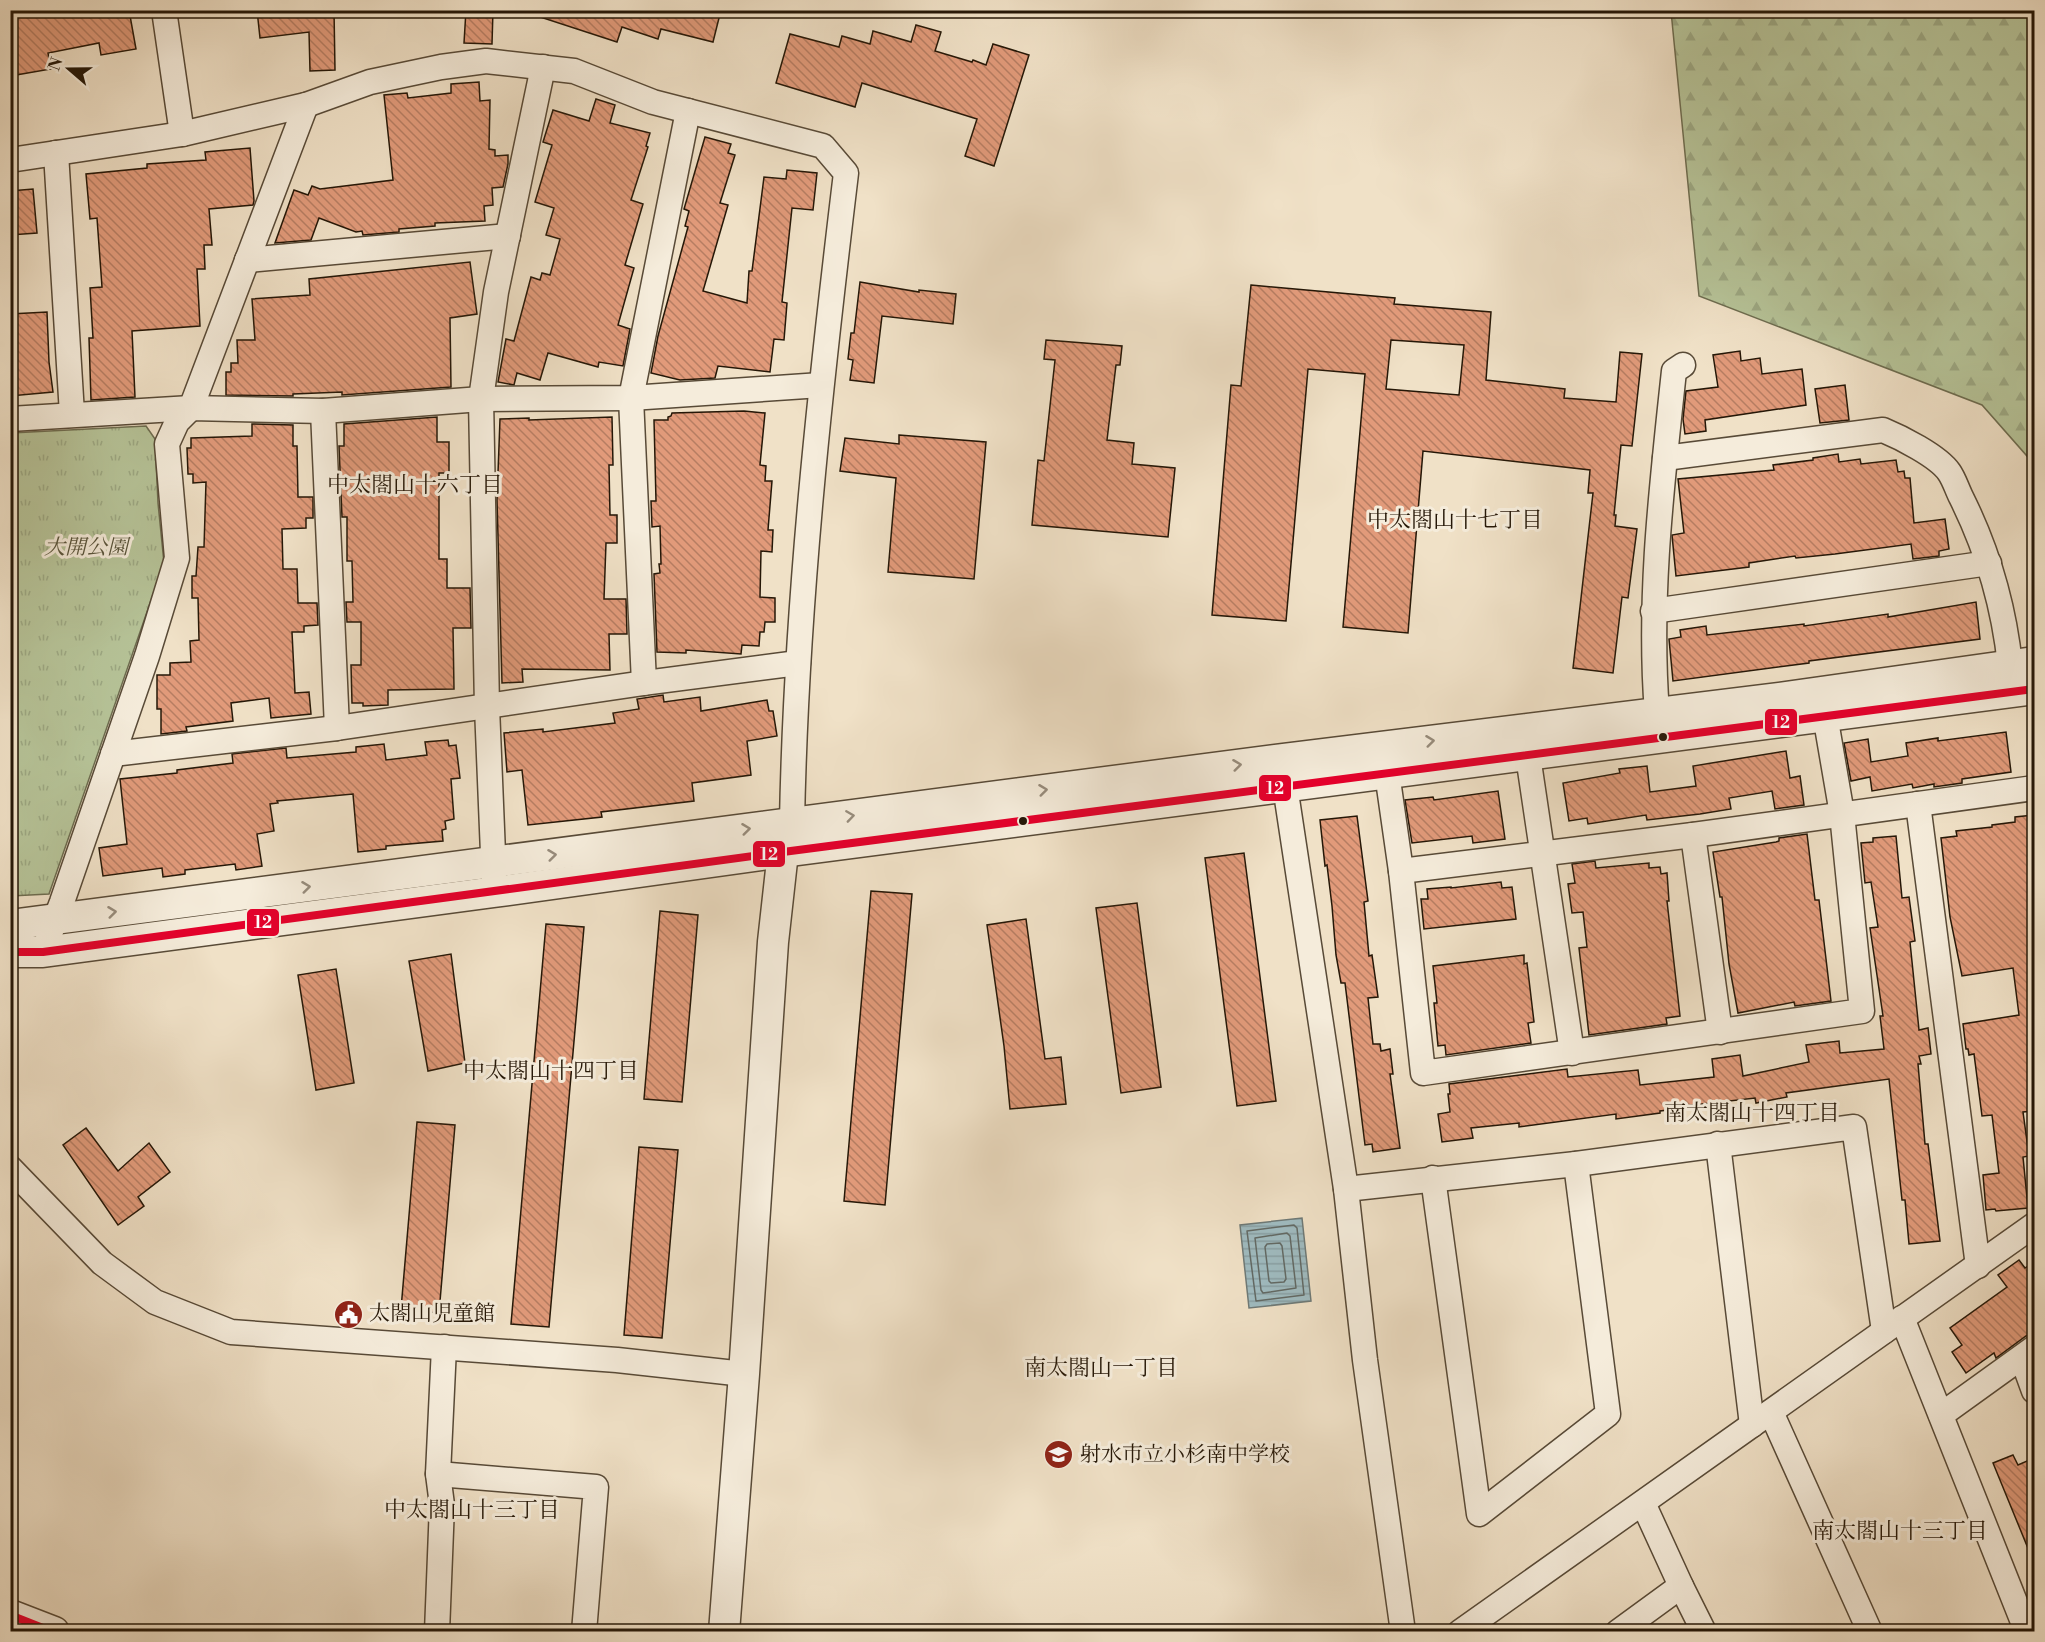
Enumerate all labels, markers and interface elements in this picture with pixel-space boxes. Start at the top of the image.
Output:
north arrow [39,39,99,99]
text: N [44,55,68,74]
district label: 中太閤山十六丁目 [327,472,503,499]
district label: 中太閤山十七丁目 [1367,507,1543,534]
park label: 大開公園 [44,535,131,561]
line badge: 12 [1764,708,1798,736]
text: 12 [1772,713,1790,733]
unlabelled marker [1657,731,1669,743]
one-way arrow [1426,735,1435,748]
one-way arrow [1232,759,1241,772]
line badge: 12 [1258,774,1292,802]
text: 12 [1266,779,1284,799]
one-way arrow [1039,785,1048,797]
one-way arrow [845,810,855,823]
unlabelled marker [1017,815,1029,827]
one-way arrow [741,824,750,836]
line badge: 12 [752,840,786,868]
text: 12 [760,845,778,865]
one-way arrow [548,849,557,861]
one-way arrow [301,881,310,893]
one-way arrow [108,906,117,919]
line badge: 12 [246,908,280,937]
text: 12 [254,913,272,933]
district label: 中太閤山十四丁目 [463,1058,639,1085]
district label: 南太閤山十四丁目 [1664,1100,1840,1127]
public building icon: 太閤山児童館 [332,1298,364,1330]
place label: 太閤山児童館 [369,1301,495,1327]
district label: 南太閤山一丁目 [1024,1355,1178,1382]
school or university icon: 射水市立小杉南中学校 [1043,1439,1075,1471]
place label: 射水市立小杉南中学校 [1080,1442,1290,1468]
district label: 中太閤山十三丁目 [384,1497,560,1524]
district label: 南太閤山十三丁目 [1812,1518,1988,1545]

